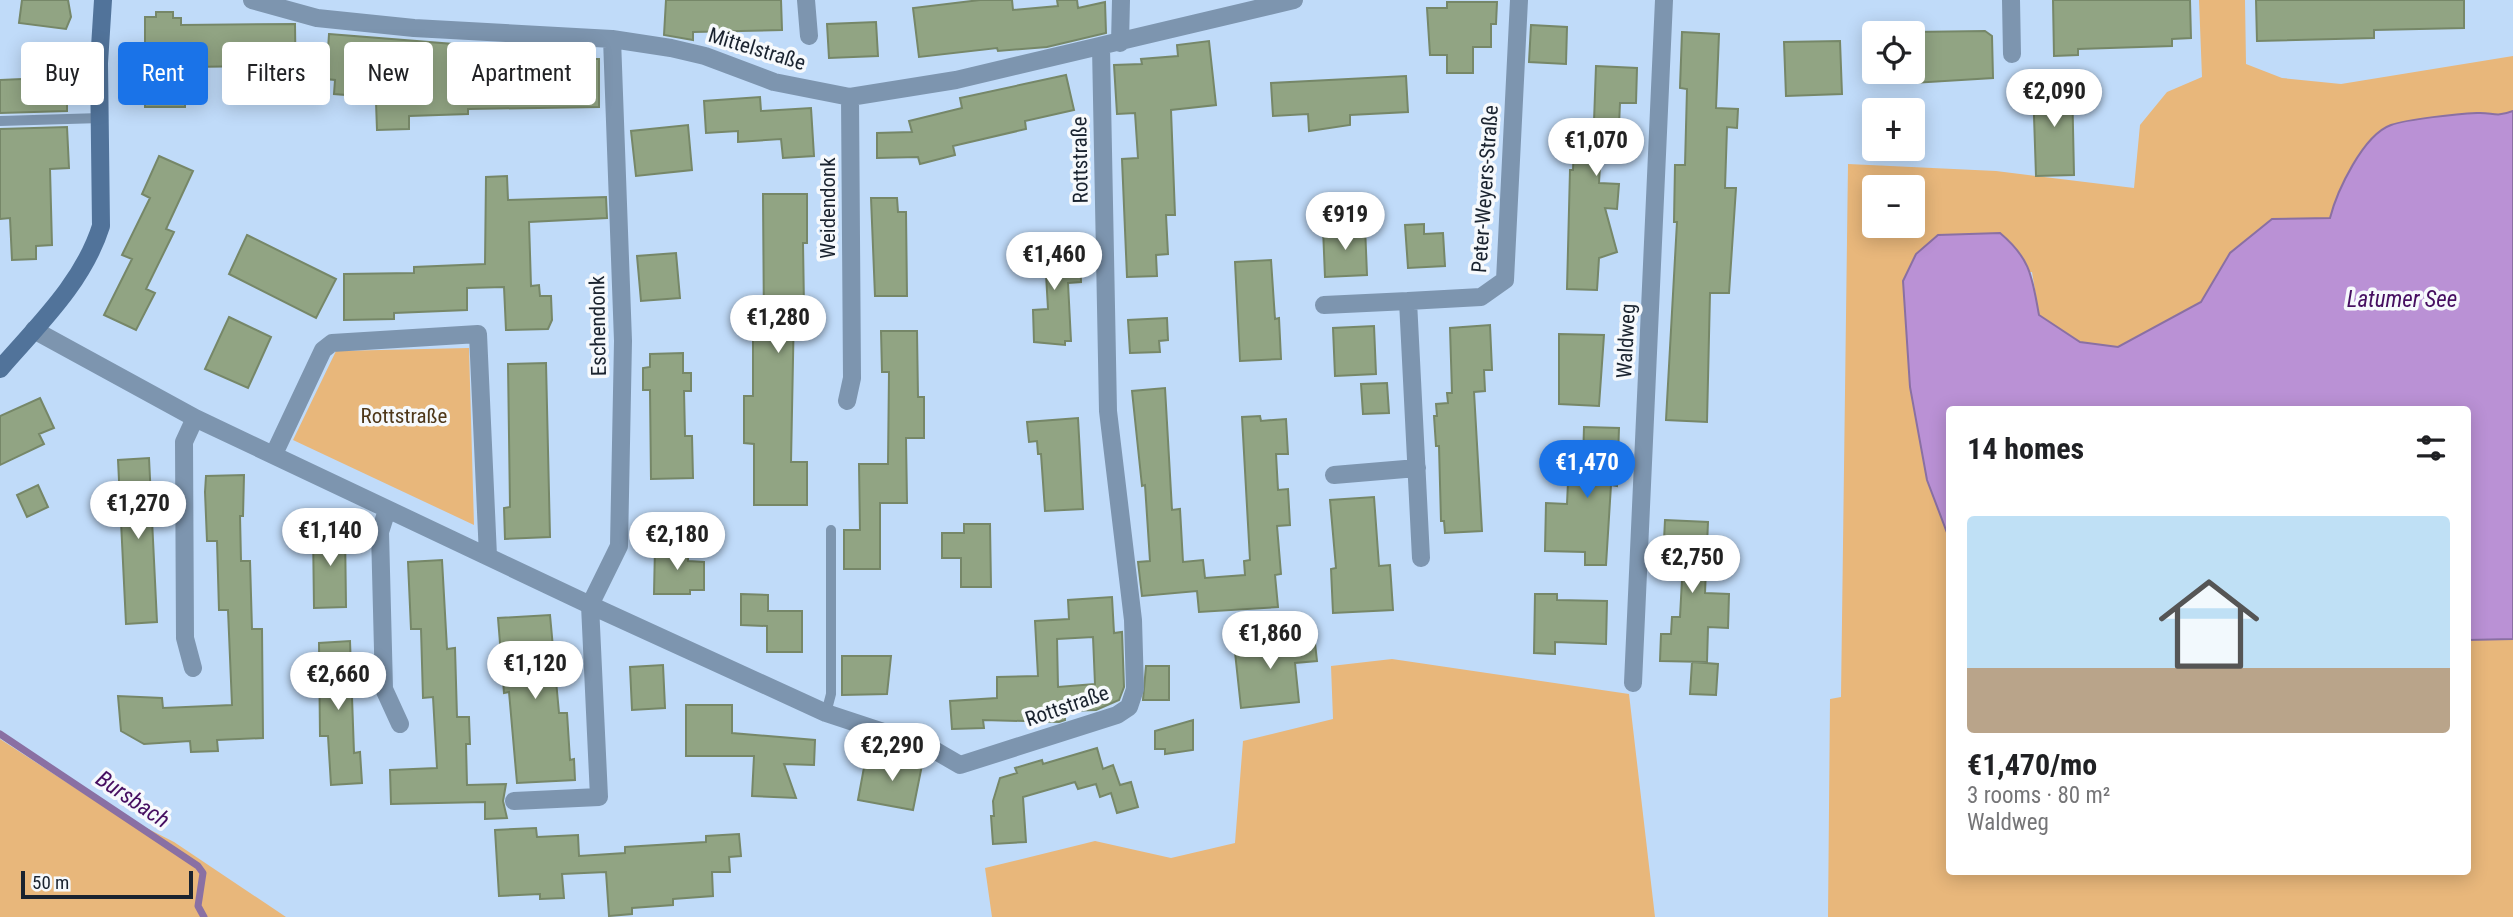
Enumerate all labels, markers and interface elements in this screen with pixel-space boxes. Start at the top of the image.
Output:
map controls [1862,21,1925,238]
button: locate [1862,21,1925,84]
street label: Mittelstraße [705,23,809,75]
chip: Buy [21,42,104,105]
chip: Rent [118,42,208,105]
chip: Filters [222,42,330,105]
chip: New [344,42,433,105]
chip: Apartment [447,42,596,105]
pin: €2,090 [1997,69,2111,129]
text: €2,090 [2022,78,2086,105]
button: + [1862,98,1925,161]
street label: Peter-Weyers-Straße [1467,104,1503,274]
street label: Rottstraße [1067,116,1093,204]
pin: €1,070 [1539,118,1653,178]
text: €1,070 [1564,127,1628,154]
street label: Weidendonk [816,157,840,259]
button: − [1862,175,1925,238]
pin: €919 [1304,192,1386,252]
text: €919 [1322,201,1368,228]
pin: €1,460 [997,232,1111,292]
text: €1,460 [1022,241,1086,268]
street label: Eschendonk [585,275,611,376]
water label: Latumer See [2347,286,2457,313]
pin: €1,280 [721,296,835,355]
street label: Waldweg [1612,303,1640,379]
text: €1,280 [746,304,810,331]
park label: Rottstraße [361,404,448,428]
icon: filters [2412,429,2450,467]
text: 14 homes [1967,431,2084,466]
pin: €1,470 [1530,440,1644,500]
text: €1,470 [1555,449,1619,476]
pin: €1,270 [81,482,195,541]
text: €1,270 [106,490,170,517]
pin: €1,140 [273,508,387,568]
pin: €2,180 [620,512,734,572]
text: €1,140 [298,517,362,544]
text: €2,180 [645,521,709,548]
pin: €2,750 [1635,536,1749,595]
text: €2,750 [1660,544,1724,571]
icon: home [2146,561,2272,687]
pin: €1,860 [1213,612,1327,671]
text: €1,860 [1238,620,1302,647]
pin: €1,120 [478,642,592,701]
text: €1,120 [503,650,567,677]
pin: €2,660 [281,652,395,712]
text: €2,660 [306,661,370,688]
street label: Rottstraße [1022,680,1112,731]
pin: €2,290 [835,724,949,783]
text: €2,290 [860,732,924,759]
text: €1,470/mo [1967,747,2097,782]
water label: Bursbach [91,765,175,834]
text: 3 rooms · 80 m² [1967,782,2110,809]
text: Waldweg [1967,809,2049,836]
scale bar [21,868,192,900]
text: 50 m [32,871,69,894]

